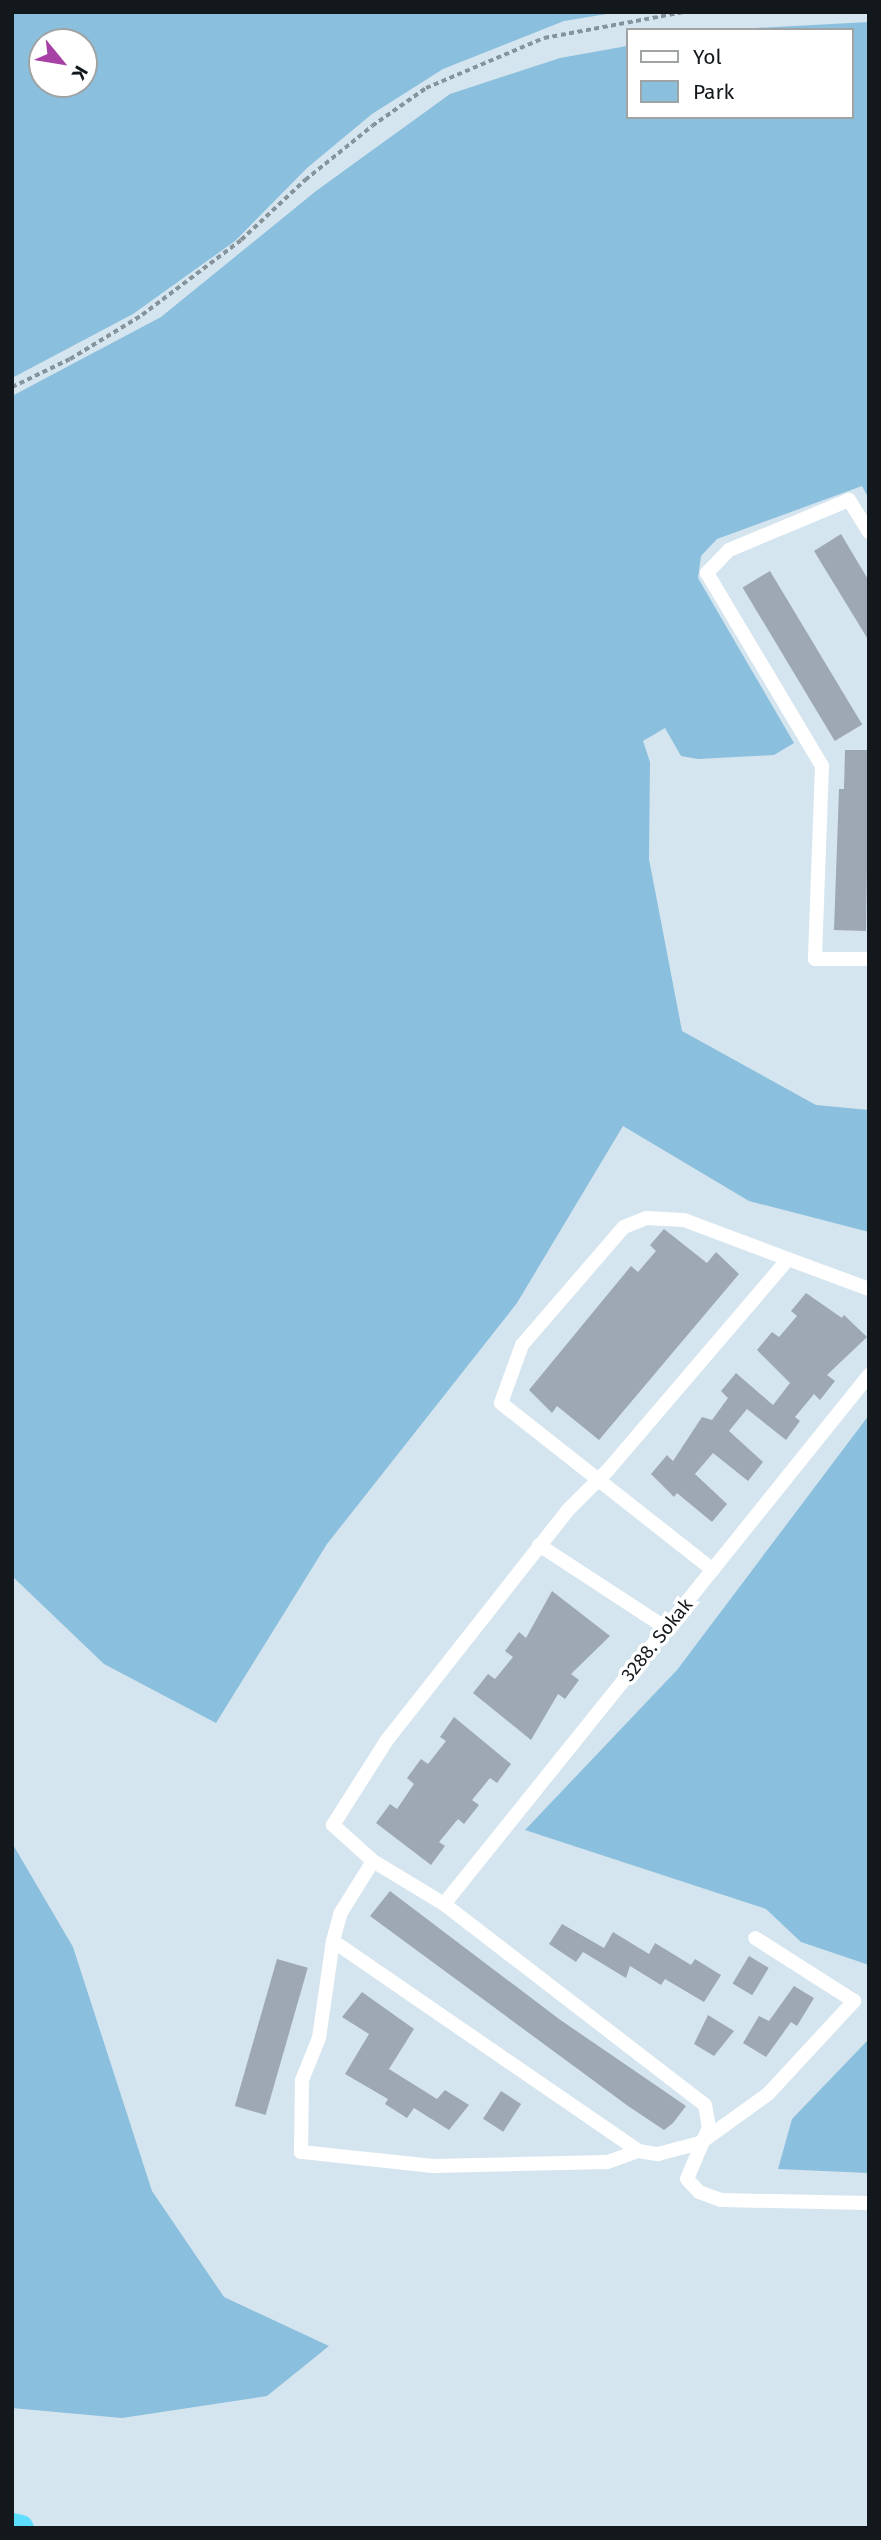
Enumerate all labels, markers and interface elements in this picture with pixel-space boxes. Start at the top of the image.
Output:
north arrow [28,28,98,98]
legend [626,28,853,119]
text: Yol [693,44,722,70]
text: K [67,62,93,84]
text: Park [693,79,734,105]
street label: 3288. Sokak [617,1594,697,1686]

